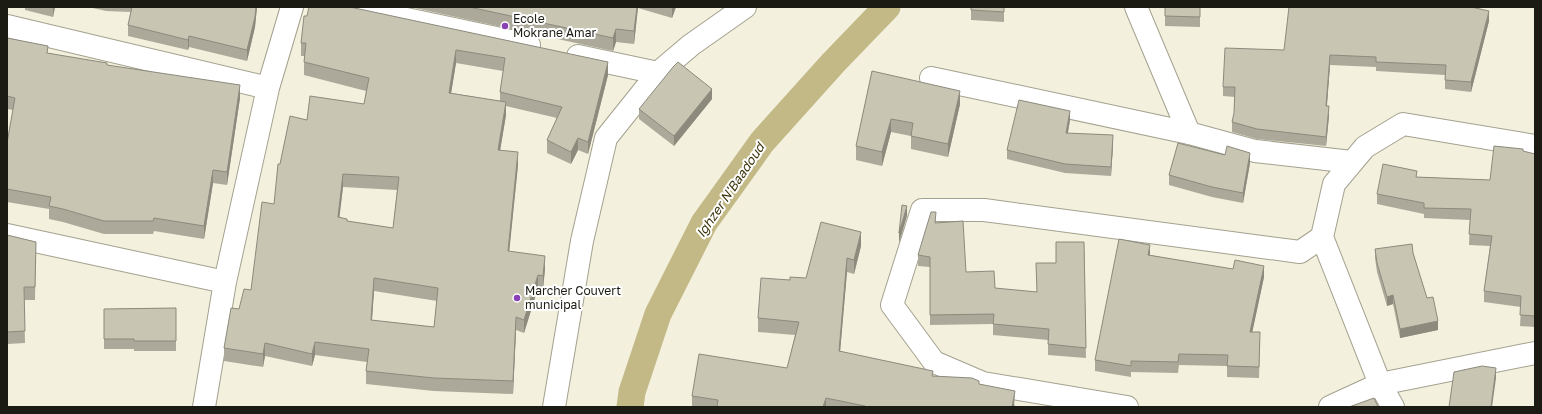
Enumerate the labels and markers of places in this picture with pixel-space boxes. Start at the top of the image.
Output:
place label: Ecole Mokrane Amar [513,11,596,40]
marker: Ecole Mokrane Amar [500,21,510,31]
place label: Marcher Couvert municipal [525,283,621,312]
marker: Marcher Couvert municipal [512,293,522,303]

